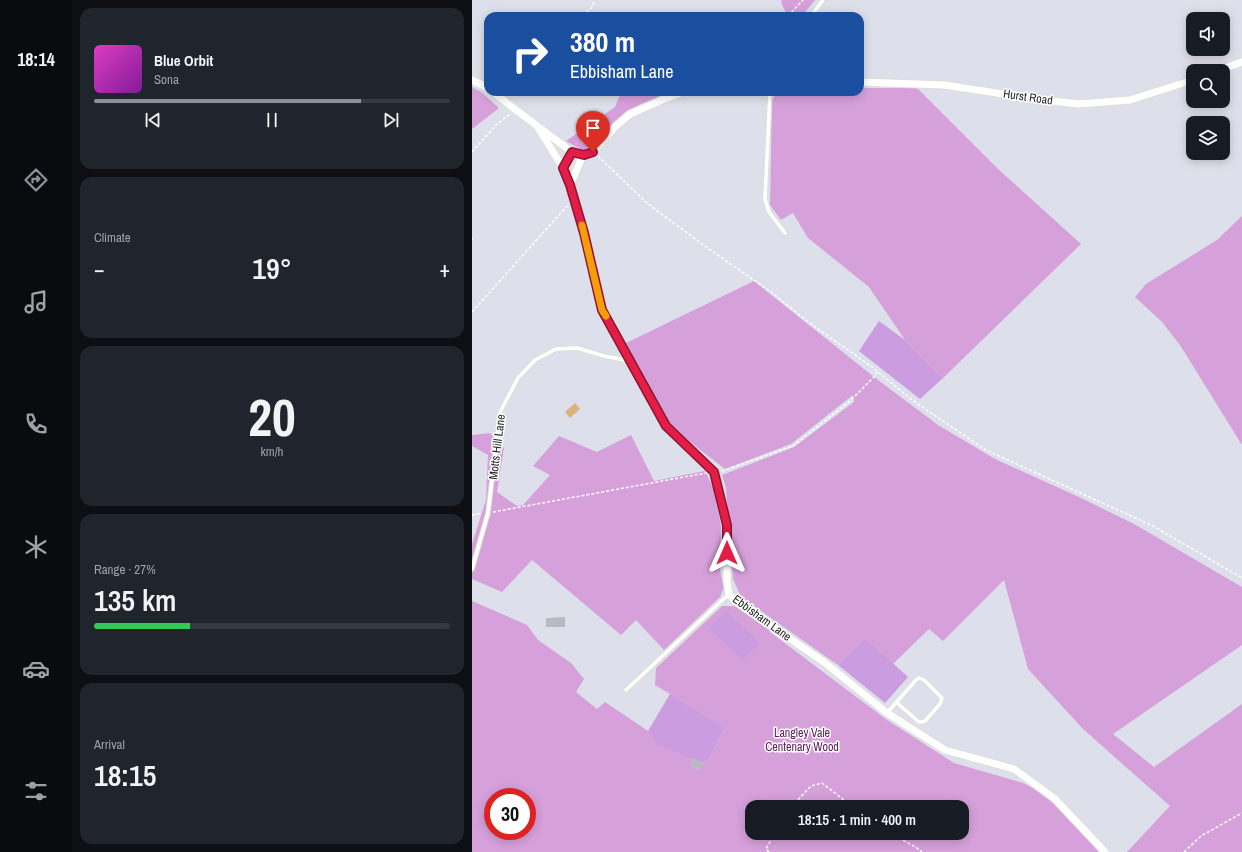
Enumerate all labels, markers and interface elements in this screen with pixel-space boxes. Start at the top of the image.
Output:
map controls [1186,12,1230,160]
button: sound [1186,12,1230,56]
text: 380 m [570,23,635,61]
icon: right [504,28,556,80]
text: 18:14 [17,47,55,72]
text: Blue Orbit [154,50,213,71]
text: Ebbisham Lane [570,59,673,84]
button: search [1186,64,1230,108]
text: Sona [154,71,179,88]
street label: Hurst Road [1002,86,1054,108]
icon: previous [142,109,164,131]
icon: pause [261,109,283,131]
icon: next [380,109,402,131]
pin [576,111,610,152]
button: layers [1186,116,1230,160]
icon: arrive [582,117,604,139]
icon: directions [22,166,50,194]
text: Climate [94,229,131,246]
text: 19° [252,248,292,288]
text: − [94,254,105,284]
text: + [439,254,450,284]
icon: music [22,288,50,316]
text: 20 [248,382,296,452]
icon: phone [22,410,50,438]
street label: Motts Hill Lane [485,413,509,481]
text: km/h [260,443,284,460]
position arrow [706,532,748,574]
icon: climate [22,533,50,561]
text: Range · 27% [94,561,156,578]
text: 135 km [94,580,176,620]
street label: Ebbisham Lane [729,591,795,645]
icon: car [22,655,50,683]
park label: Langley Vale Centenary Wood [765,725,839,755]
text: Arrival [94,736,125,753]
text: 18:15 [94,755,156,795]
icon: filters [22,777,50,805]
speed limit sign: 30 [484,788,536,840]
text: 18:15 · 1 min · 400 m [798,809,916,830]

